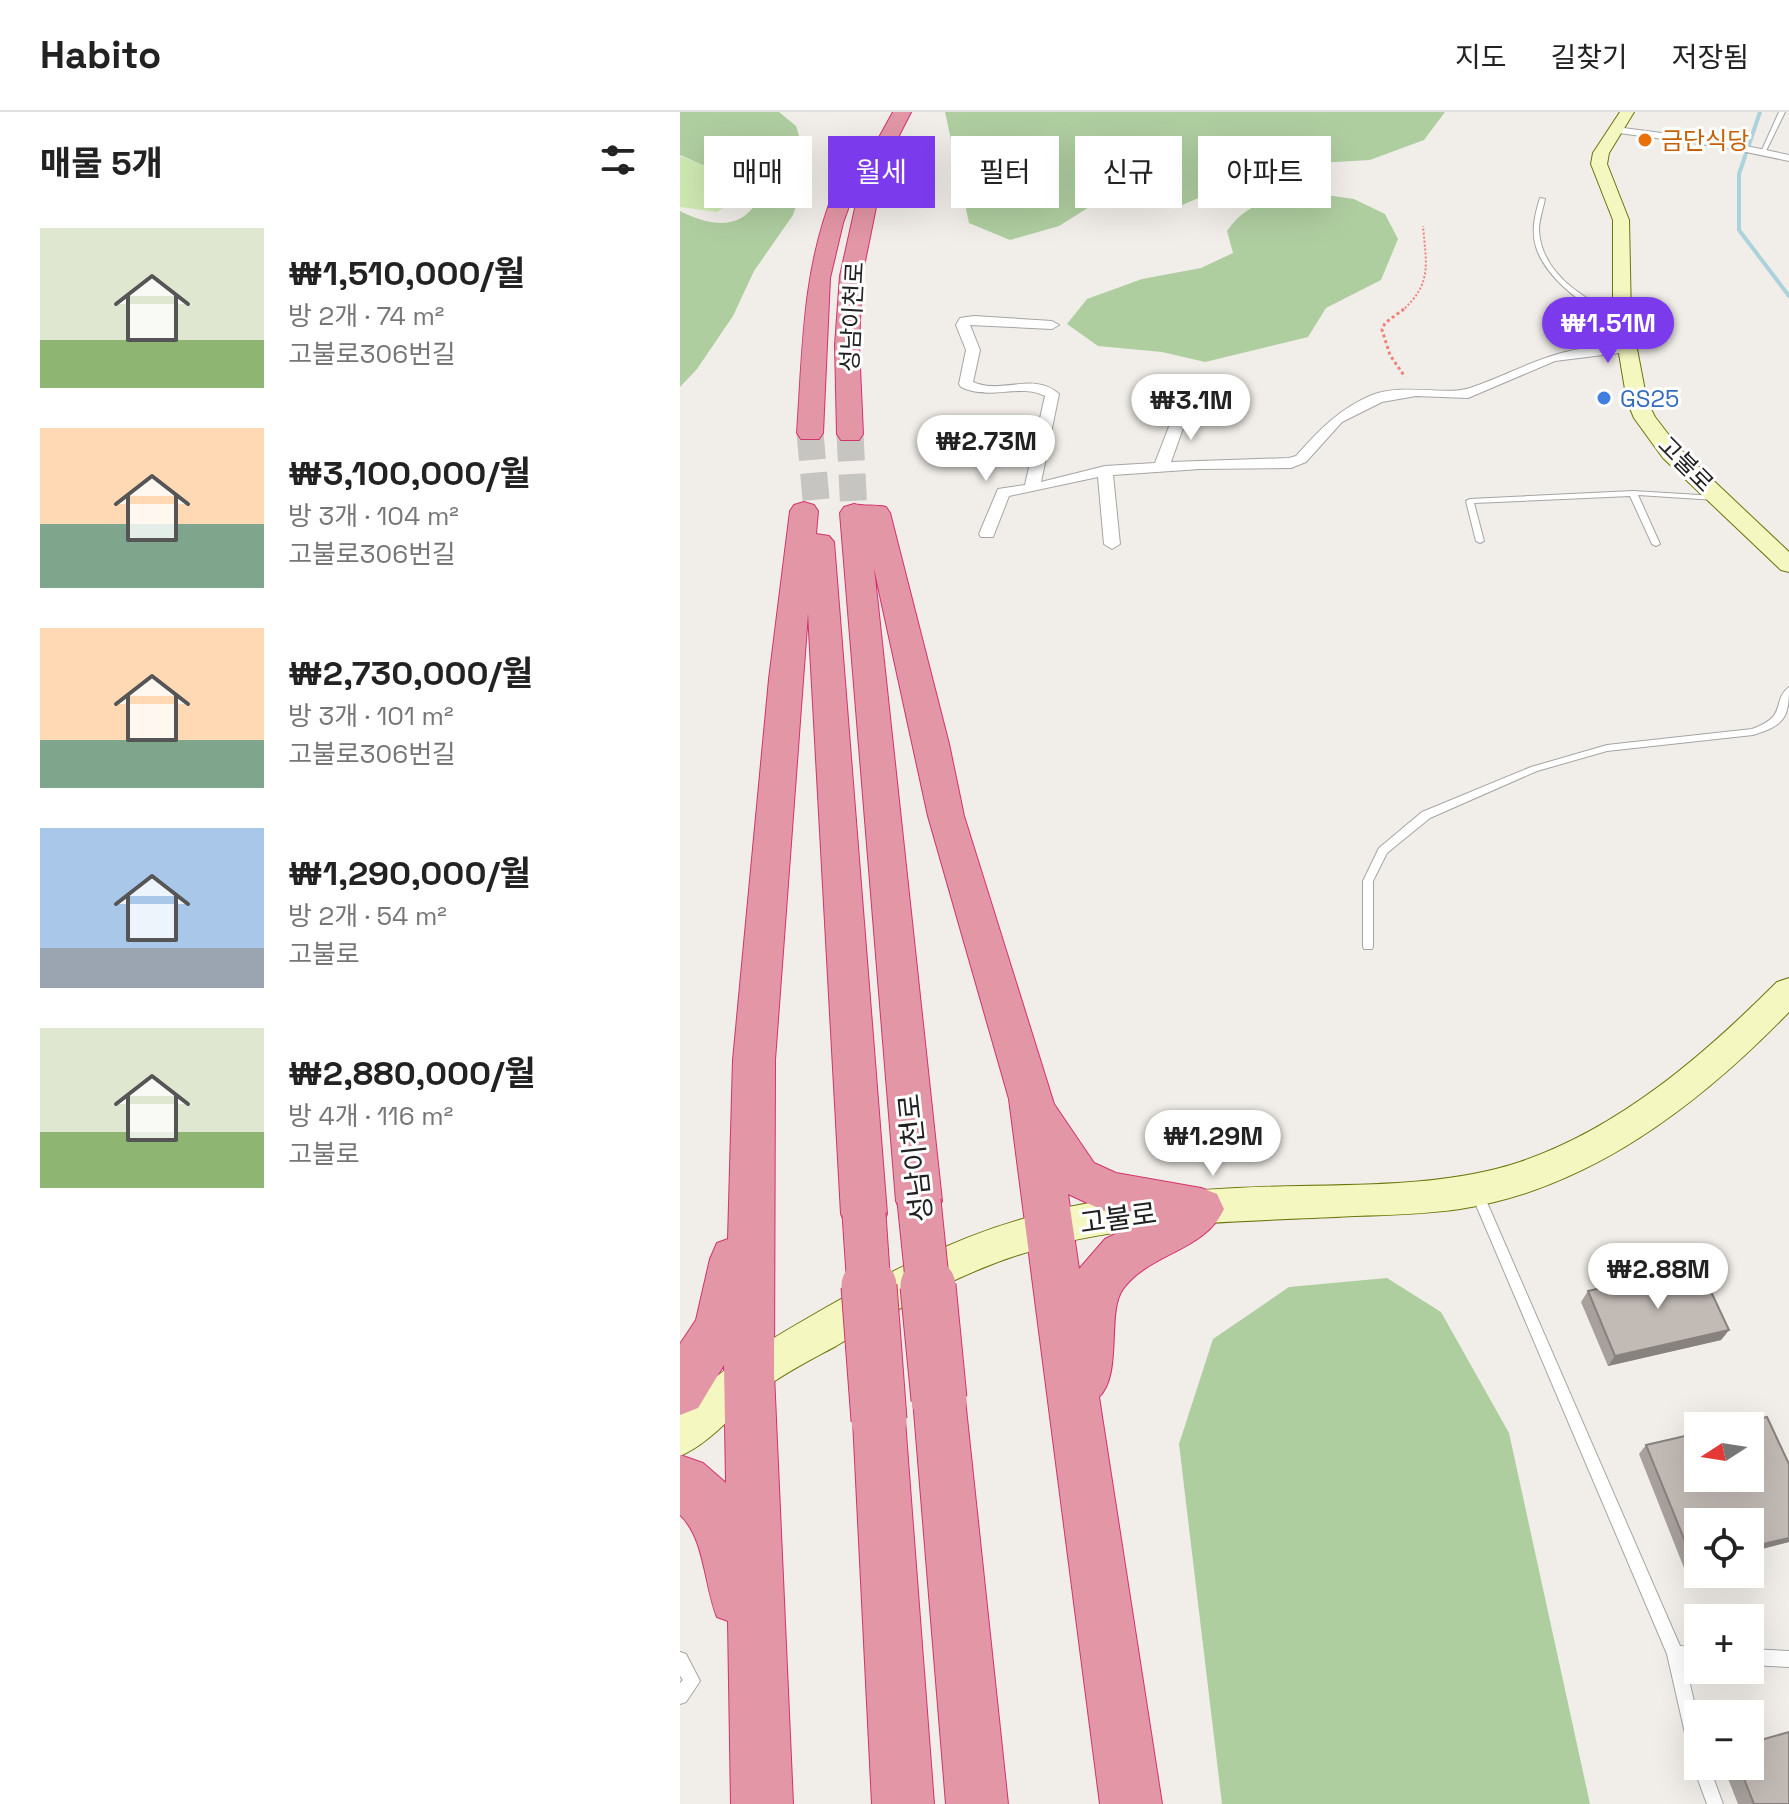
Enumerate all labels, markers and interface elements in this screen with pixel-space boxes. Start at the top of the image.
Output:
text: Habito [40,31,161,79]
text: 지도 [1455,39,1506,75]
text: 길찾기 [1550,39,1628,75]
text: 저장됨 [1672,39,1749,75]
place label: 금단식당 [1661,125,1749,156]
marker: 금단식당 [1636,131,1654,149]
chip: 매매 [704,136,812,208]
chip: 월세 [828,136,935,208]
chip: 필터 [951,136,1059,208]
chip: 신규 [1075,136,1182,208]
chip: 아파트 [1198,136,1331,208]
icon: filters [596,138,640,182]
text: 매물 5개 [40,142,163,185]
text: ₩1,510,000/월 [288,252,525,295]
icon: home [104,260,200,356]
street label: 성남이천로 [834,261,870,373]
pin: ₩1.51M [1543,297,1673,365]
text: 방 2개 · 74 m² [288,299,444,333]
text: ₩1.51M [1560,306,1656,340]
text: 고불로306번길 [288,337,456,371]
pin: ₩3.1M [1135,374,1247,442]
text: ₩3.1M [1149,383,1233,417]
place label: GS25 [1620,383,1679,414]
marker: GS25 [1595,389,1613,407]
pin: ₩2.73M [921,415,1051,483]
text: ₩2.73M [935,424,1037,458]
street label: 고불로 [1652,430,1720,498]
text: ₩3,100,000/월 [288,452,531,495]
icon: home [104,460,200,556]
text: 방 3개 · 104 m² [288,499,459,533]
text: 고불로306번길 [288,537,456,571]
text: ₩2,730,000/월 [288,652,533,695]
icon: home [104,660,200,756]
text: 방 3개 · 101 m² [288,699,453,733]
text: 고불로306번길 [288,737,456,771]
text: ₩1,290,000/월 [288,852,531,895]
icon: home [104,860,200,956]
text: 방 2개 · 54 m² [288,899,447,933]
text: 고불로 [288,937,360,971]
text: ₩2,880,000/월 [288,1052,535,1095]
icon: home [104,1060,200,1156]
street label: 성남이천로 [890,1092,940,1224]
text: 방 4개 · 116 m² [288,1099,453,1133]
pin: ₩1.29M [1148,1110,1278,1178]
text: ₩1.29M [1163,1119,1263,1153]
text: 고불로 [288,1137,360,1171]
street label: 고불로 [1077,1195,1159,1241]
pin: ₩2.88M [1593,1243,1723,1311]
text: ₩2.88M [1606,1252,1710,1286]
north arrow [1684,1412,1764,1492]
map controls [1684,1412,1764,1780]
button: locate [1684,1508,1764,1588]
button: + [1684,1604,1764,1684]
button: − [1684,1700,1764,1780]

